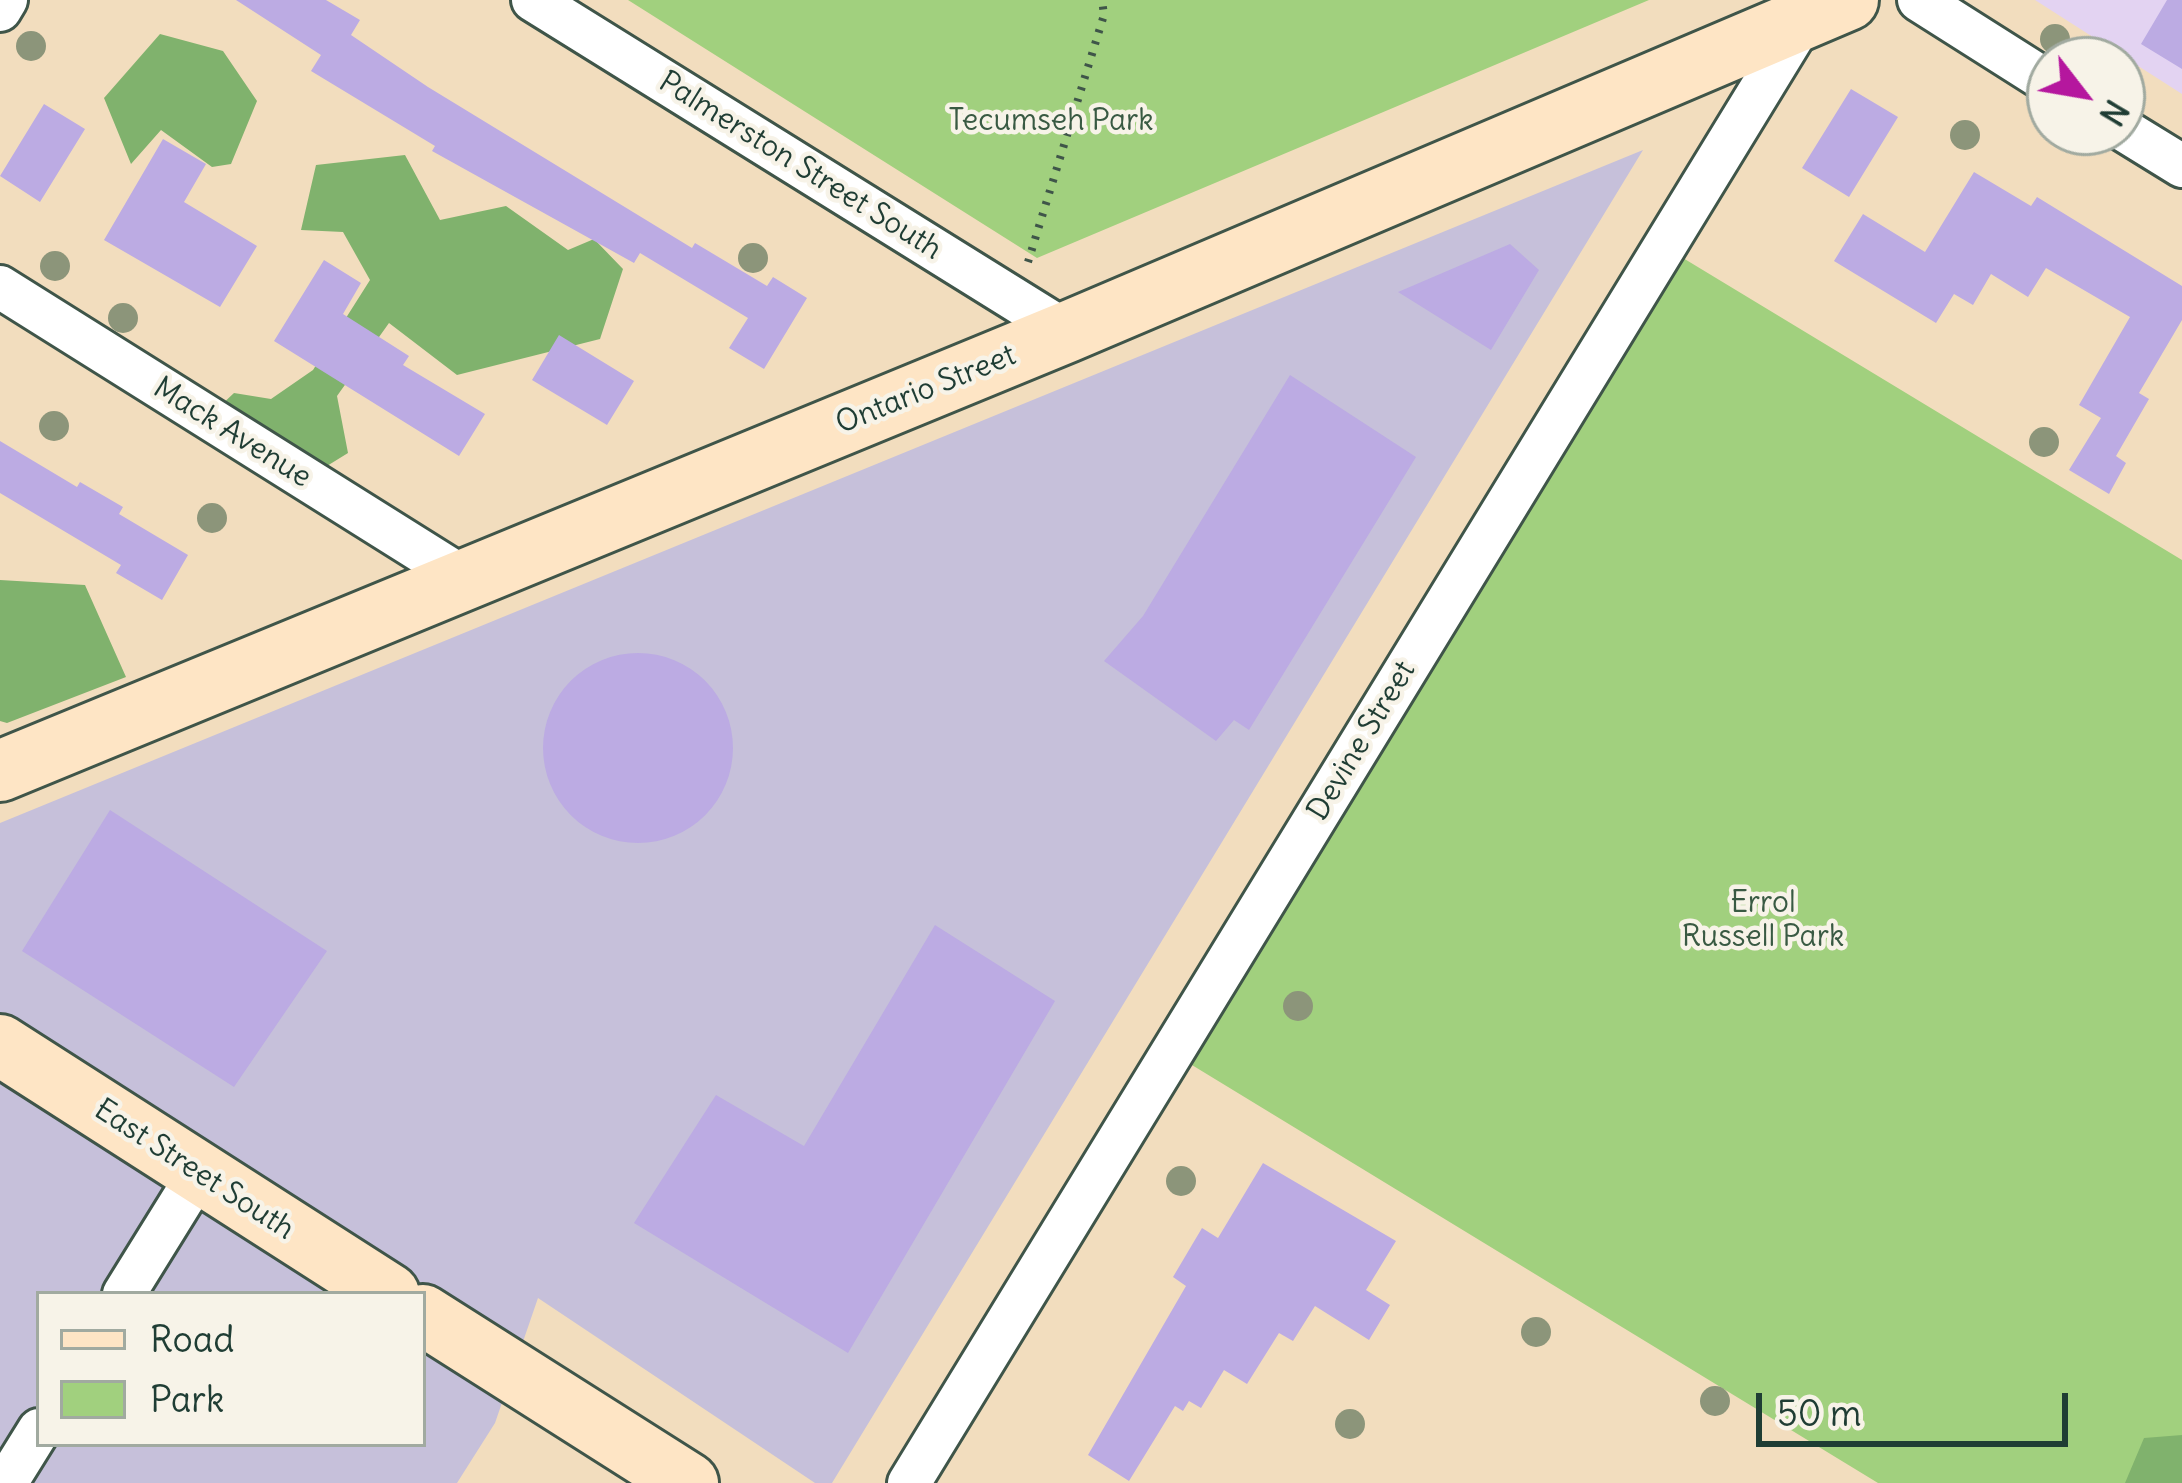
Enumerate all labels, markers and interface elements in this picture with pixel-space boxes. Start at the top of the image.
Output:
north arrow [2026,36,2146,156]
street label: Palmerston Street South [652,64,948,268]
text: N [2090,92,2138,134]
park label: Tecumseh Park [948,103,1154,139]
street label: Ontario Street [831,338,1021,442]
street label: Mack Avenue [146,370,318,496]
street label: Devine Street [1300,655,1424,827]
park label: Errol Russell Park [1682,885,1844,956]
street label: East Street South [87,1092,301,1248]
legend [36,1291,426,1447]
text: Road [150,1317,234,1362]
scale bar [1762,1369,2074,1443]
text: Park [150,1377,224,1422]
text: 50 m [1777,1391,1862,1436]

